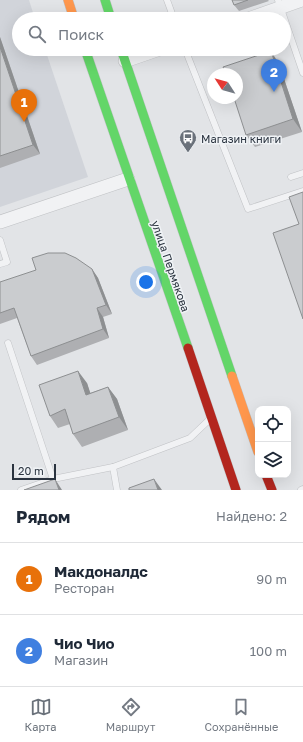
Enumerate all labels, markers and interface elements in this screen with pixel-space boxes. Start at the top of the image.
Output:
search box [12,12,291,56]
icon: search [26,23,48,45]
text: Поиск [58,25,104,43]
pin: 2 [261,59,287,92]
north arrow [207,68,243,104]
pin: 1 [11,89,37,122]
bus stop icon: Магазин книги [178,128,198,153]
place label: Магазин книги [201,132,281,145]
street label: улица Пермякова [149,219,193,313]
your location [136,272,156,292]
map controls [255,406,291,478]
button: locate [255,406,291,442]
button: layers [255,442,291,478]
scale bar [12,462,56,481]
text: 20 m [18,464,44,477]
text: Рядом [16,506,70,527]
text: Найдено: 2 [216,508,287,524]
text: Макдоналдс [54,562,148,580]
text: 1 [26,571,32,587]
text: 90 m [256,571,287,587]
text: Ресторан [54,580,114,596]
text: Чио Чио [54,634,115,652]
text: 2 [25,643,33,659]
text: 100 m [250,643,287,659]
text: Магазин [54,652,108,668]
tab: Карта [25,696,56,733]
tab: Маршрут [106,696,155,733]
tab: Сохранённые [205,696,278,733]

